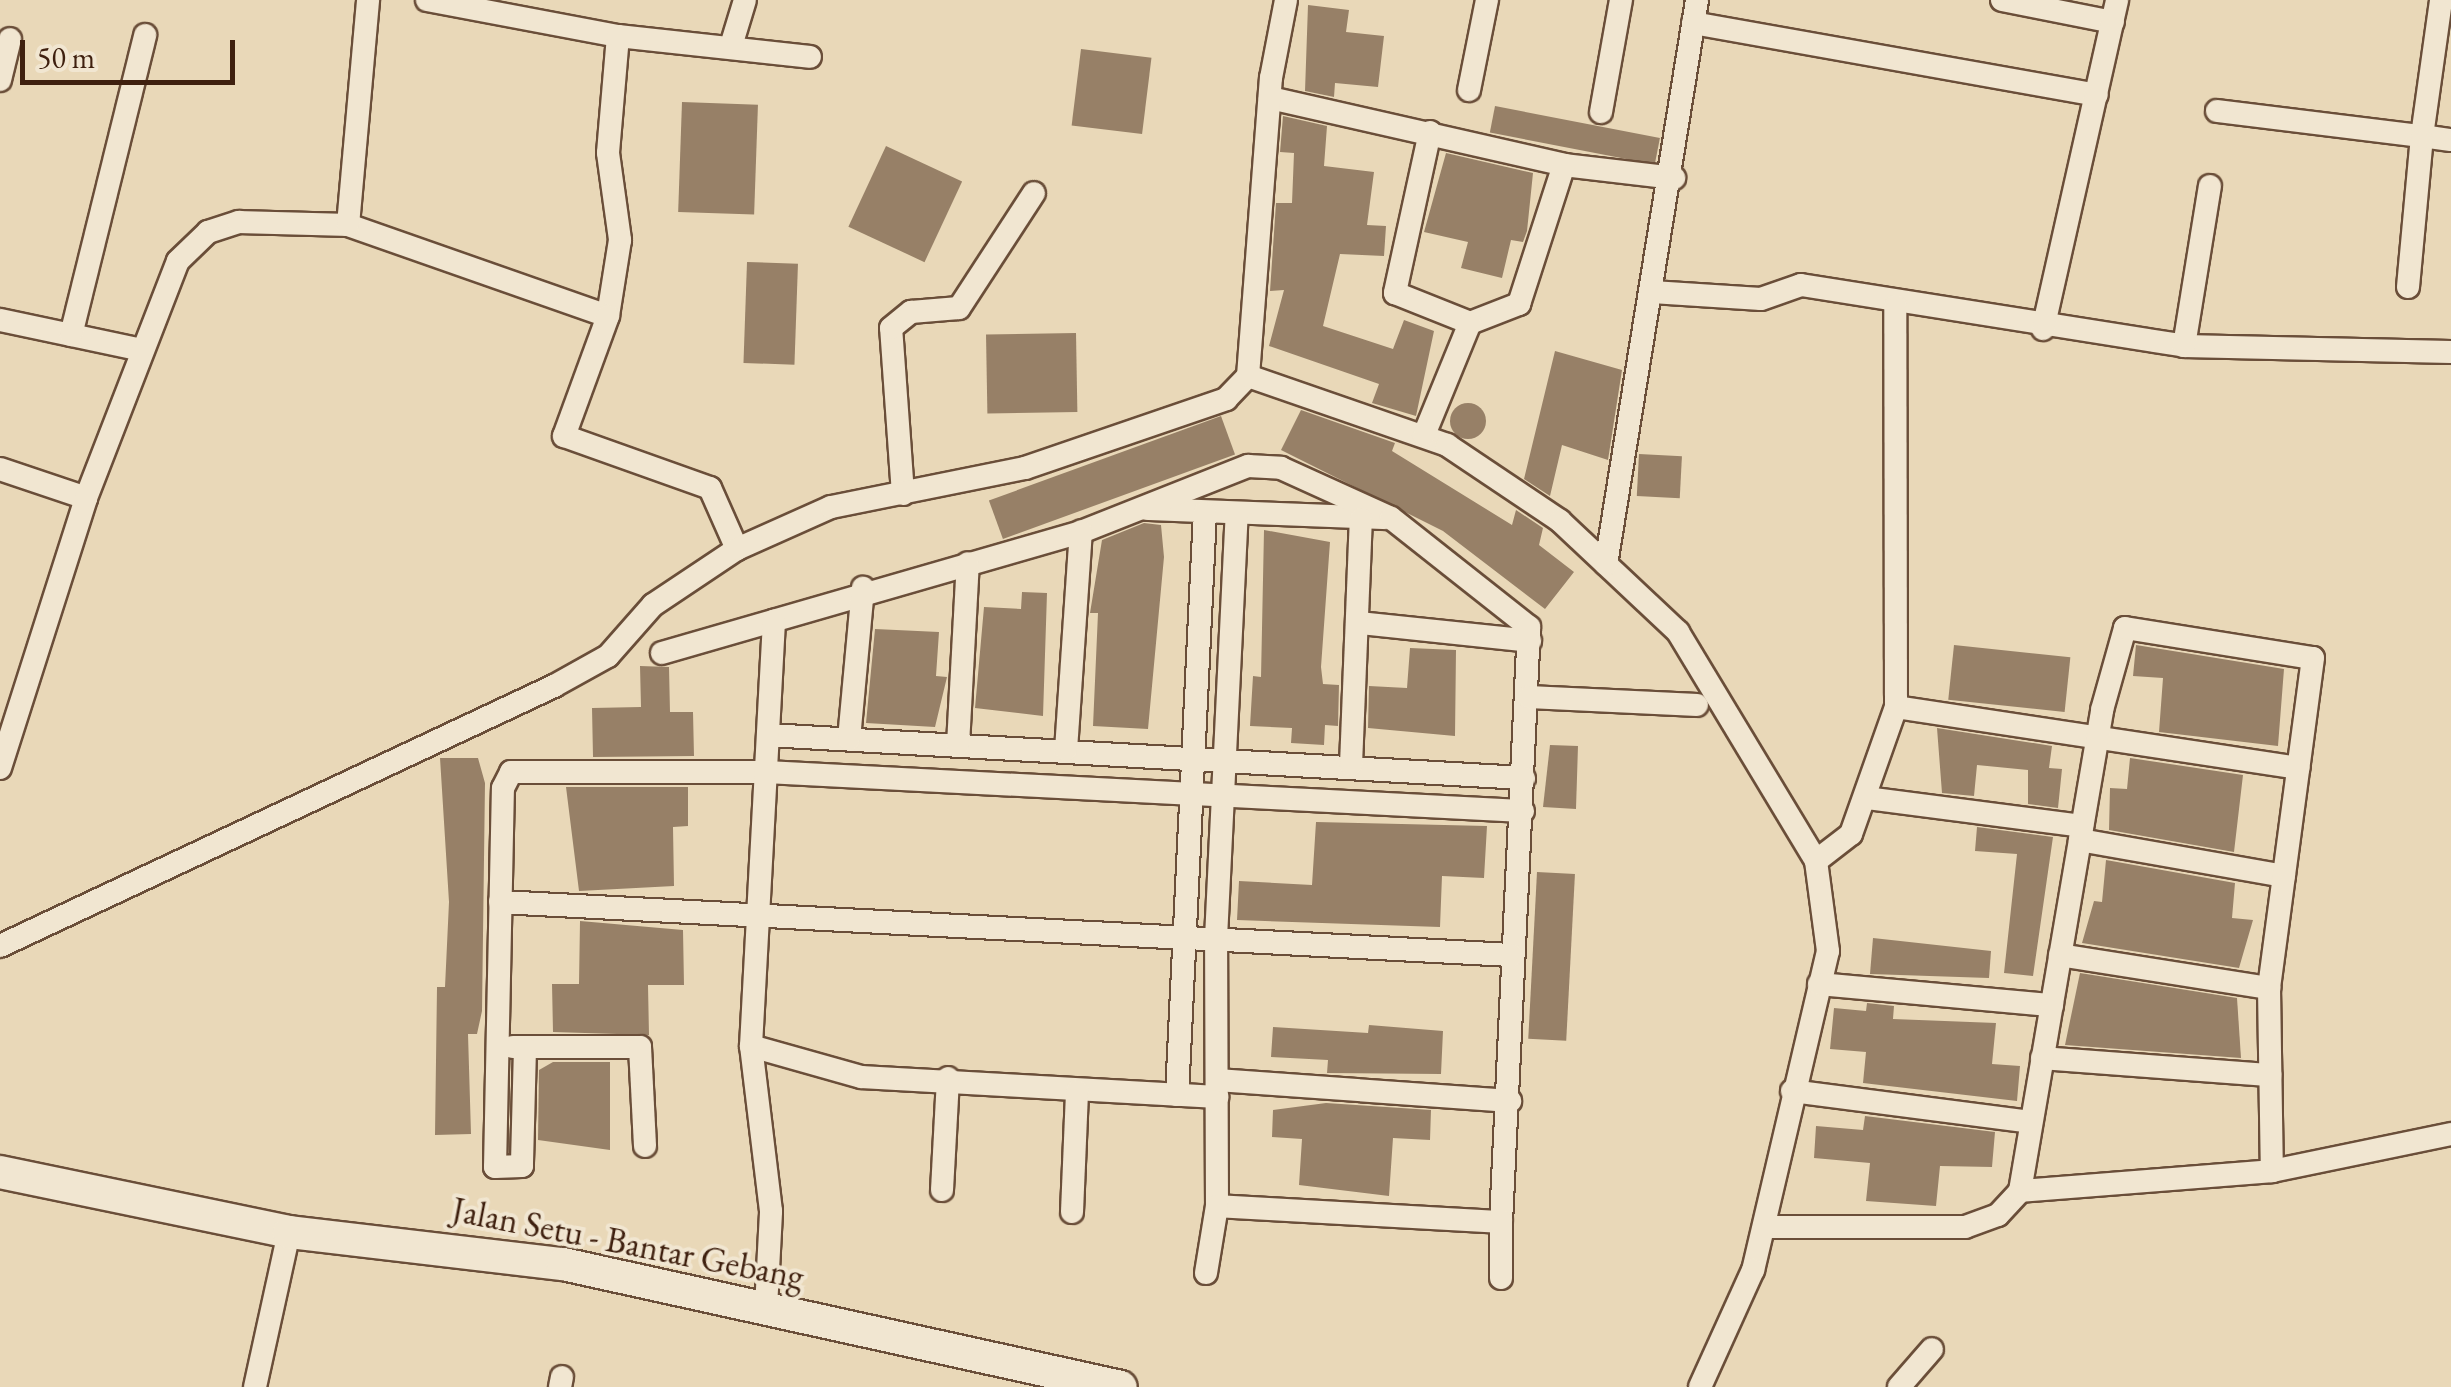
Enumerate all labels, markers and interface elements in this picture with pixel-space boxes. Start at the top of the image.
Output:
scale bar [25,20,240,82]
text: 50 m [37,38,95,77]
street label: Jalan Setu - Bantar Gebang [449,1188,807,1298]

